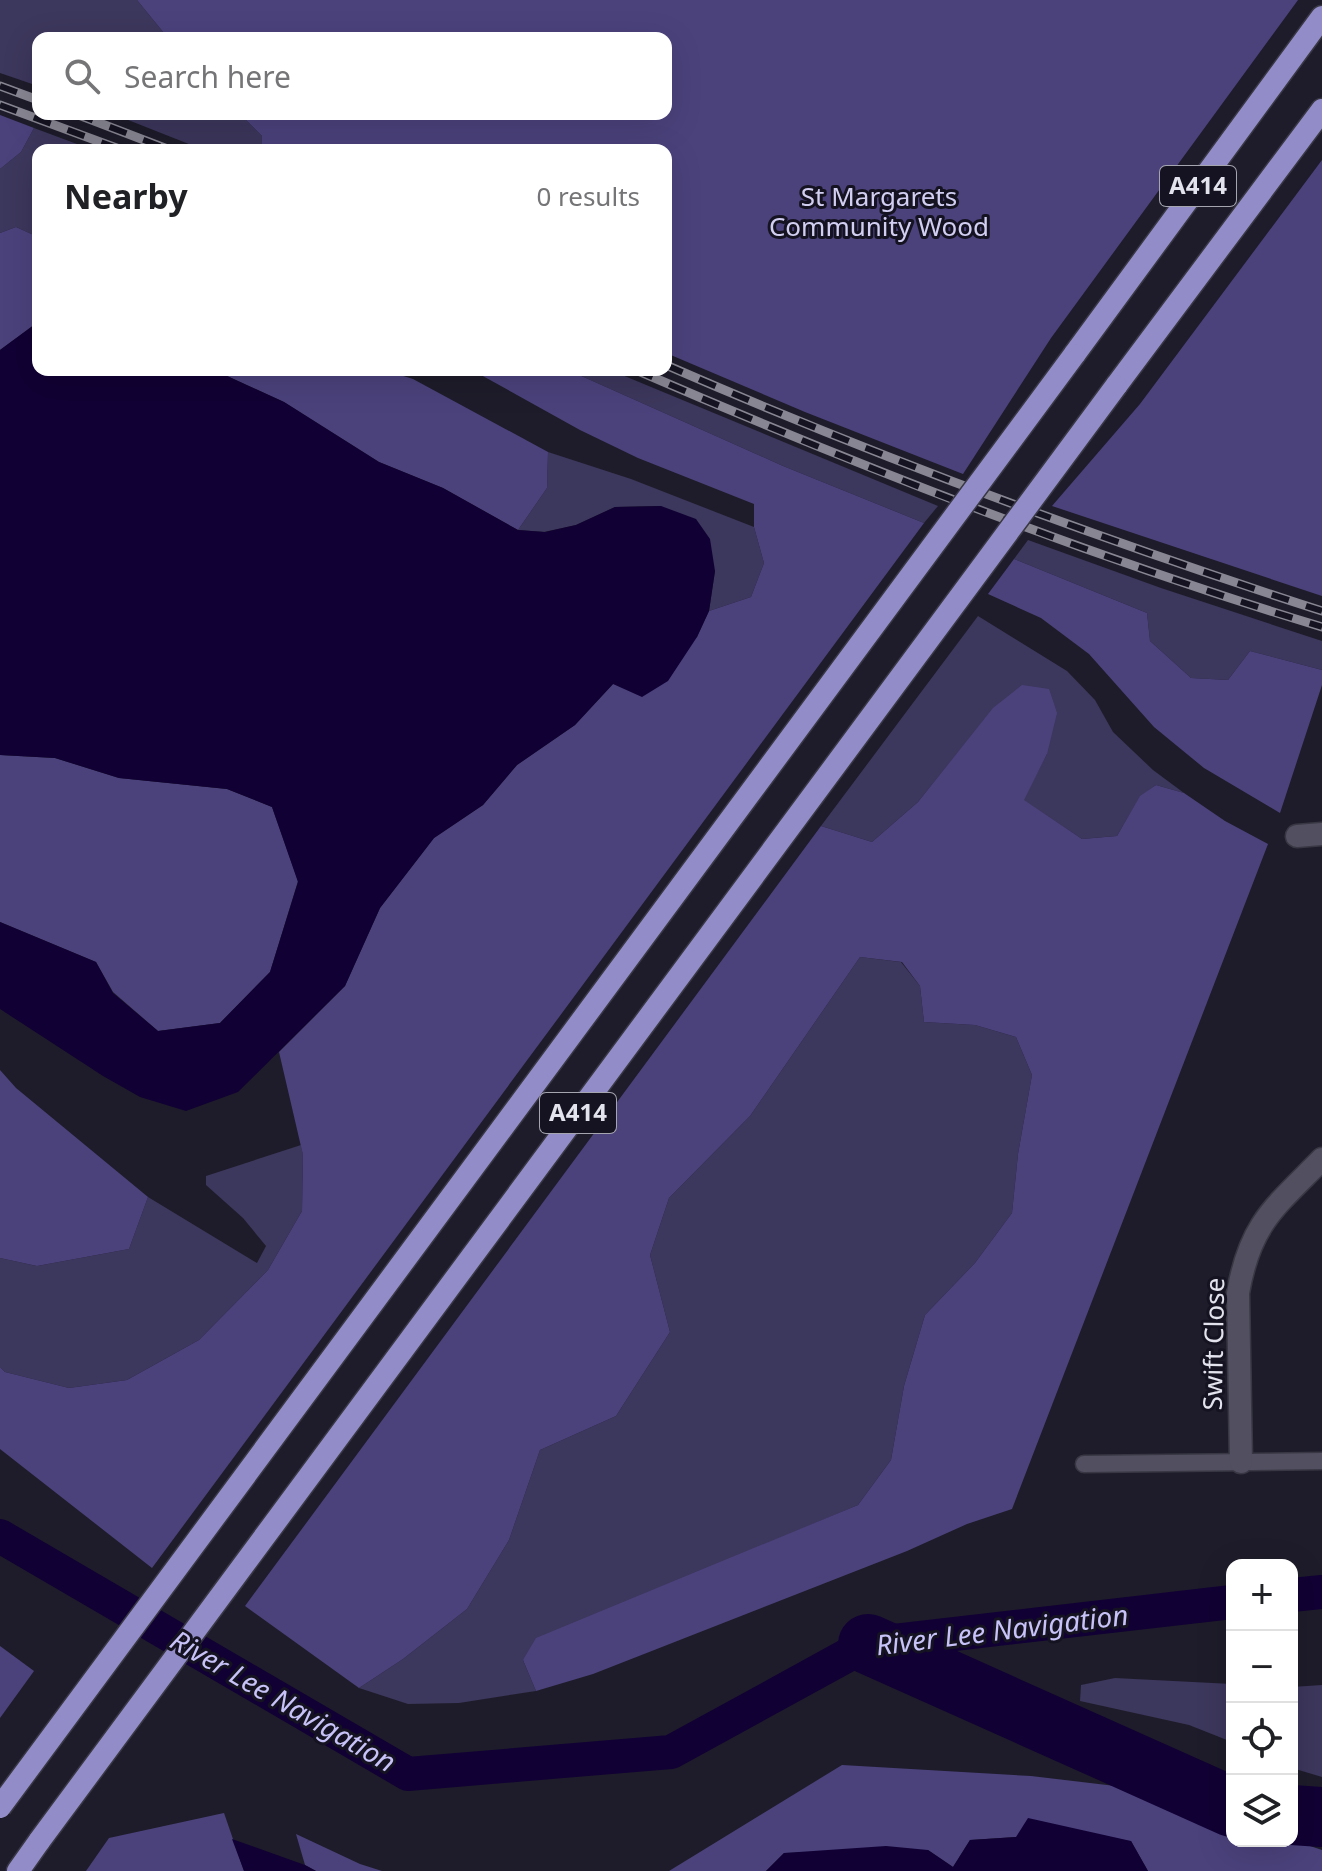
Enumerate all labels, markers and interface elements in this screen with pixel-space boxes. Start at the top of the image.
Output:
search box [32,32,672,120]
icon: search [60,54,104,98]
text: Search here [124,56,291,97]
road number: A414 [1160,166,1236,206]
text: Nearby [64,173,188,219]
text: 0 results [536,178,640,214]
park label: St Margarets Community Wood [769,178,989,244]
road number: A414 [540,1093,616,1133]
street label: Swift Close [1194,1277,1232,1411]
map controls [1226,1559,1298,1847]
button: + [1226,1559,1298,1631]
water label: River Lee Navigation [874,1595,1130,1663]
water label: River Lee Navigation [164,1620,403,1780]
button: − [1226,1631,1298,1703]
button: locate [1226,1703,1298,1775]
button: layers [1226,1775,1298,1847]

